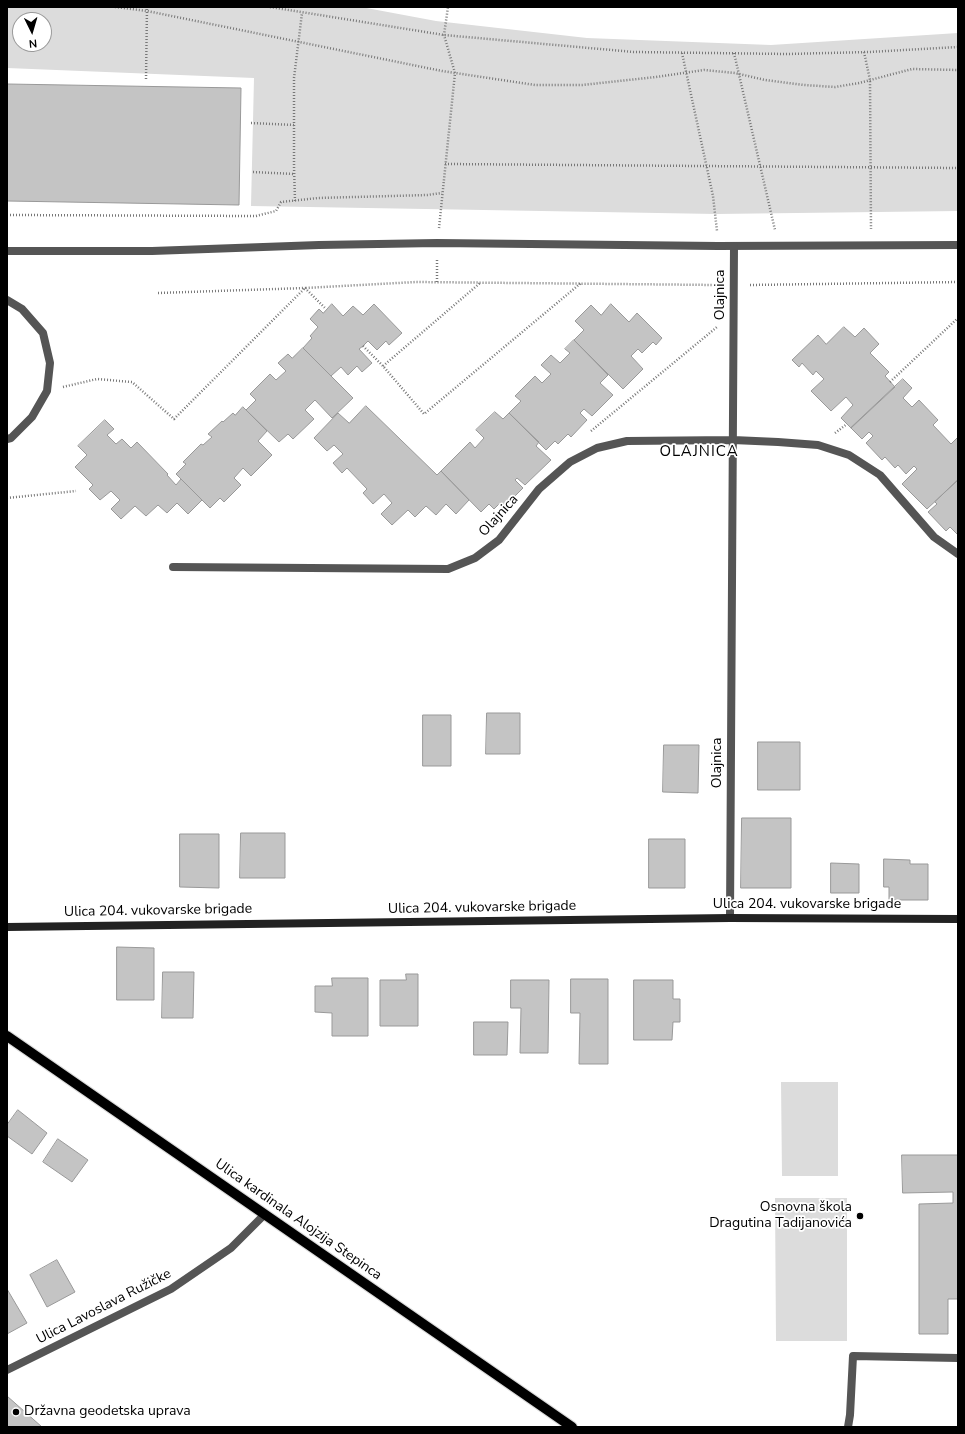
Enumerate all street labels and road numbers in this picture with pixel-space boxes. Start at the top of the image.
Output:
street label: Olajnica [713,270,729,320]
street label: Olajnica [476,492,522,540]
street label: Olajnica [710,738,726,788]
street label: Ulica 204. vukovarske brigade [713,897,901,913]
street label: Ulica 204. vukovarske brigade [388,898,576,918]
street label: Ulica 204. vukovarske brigade [64,901,252,921]
street label: Ulica kardinala Alojzija Stepinca [211,1156,385,1284]
street label: Ulica Lavoslava Ružičke [34,1266,174,1348]

